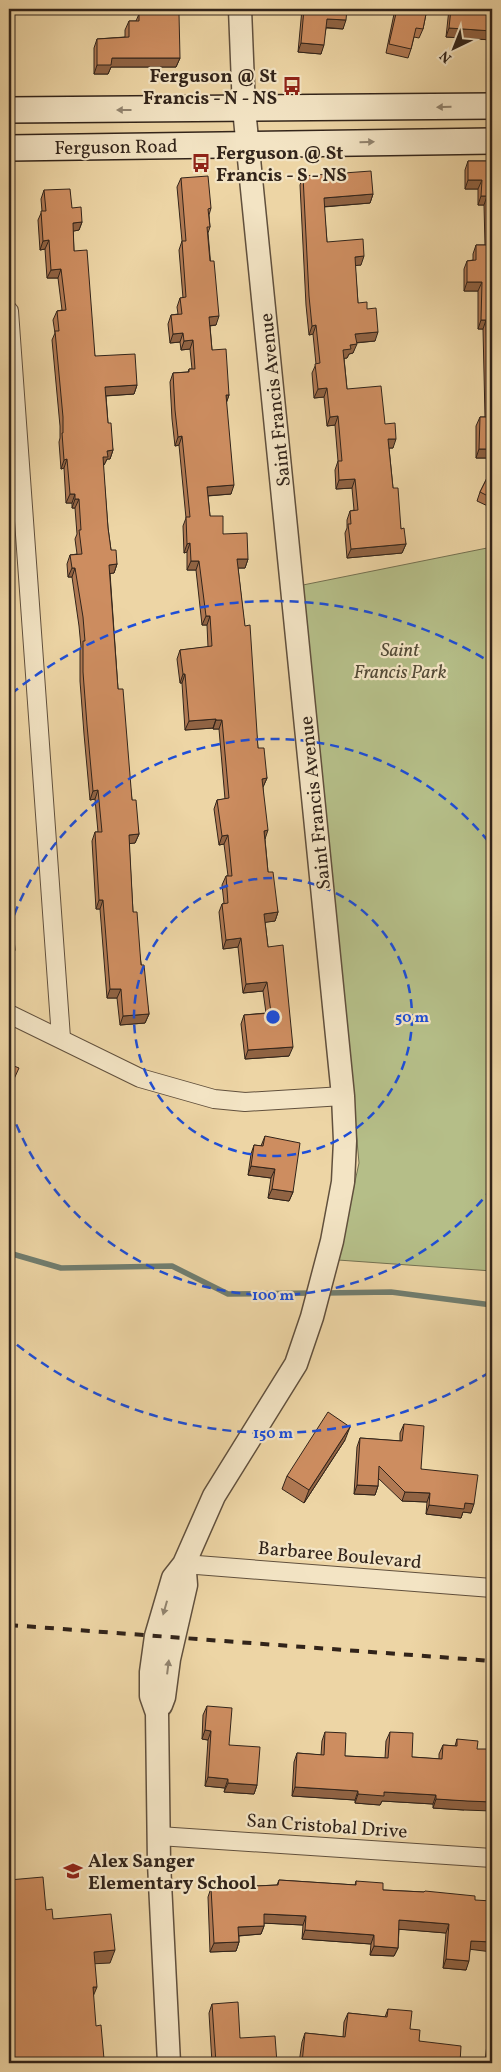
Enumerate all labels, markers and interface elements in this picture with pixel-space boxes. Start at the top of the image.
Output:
north arrow [428,22,478,72]
text: N [436,46,456,67]
place label: Ferguson @ St Francis - N - NS [143,64,277,112]
bus stop icon: Ferguson @ St Francis - N - NS [281,75,303,97]
one-way arrow [435,103,451,111]
one-way arrow [115,106,131,114]
street label: Ferguson Road [54,134,178,162]
one-way arrow [359,138,375,146]
place label: Ferguson @ St Francis - S - NS [216,141,347,189]
bus stop icon: Ferguson @ St Francis - S - NS [190,152,212,174]
street label: Saint Francis Avenue [254,312,298,488]
park label: Saint Francis Park [354,638,447,686]
street label: Saint Francis Avenue [294,715,338,891]
centre of rings [264,1008,282,1026]
text: 50 m [395,1008,429,1029]
text: 100 m [252,1286,295,1307]
text: 150 m [253,1424,293,1445]
street label: Barbaree Boulevard [257,1536,423,1576]
one-way arrow [160,1600,168,1615]
one-way arrow [164,1658,172,1674]
street label: San Cristobal Drive [245,1808,408,1846]
place label: Alex Sanger Elementary School [88,1849,256,1897]
school or university icon: Alex Sanger Elementary School [62,1860,84,1882]

